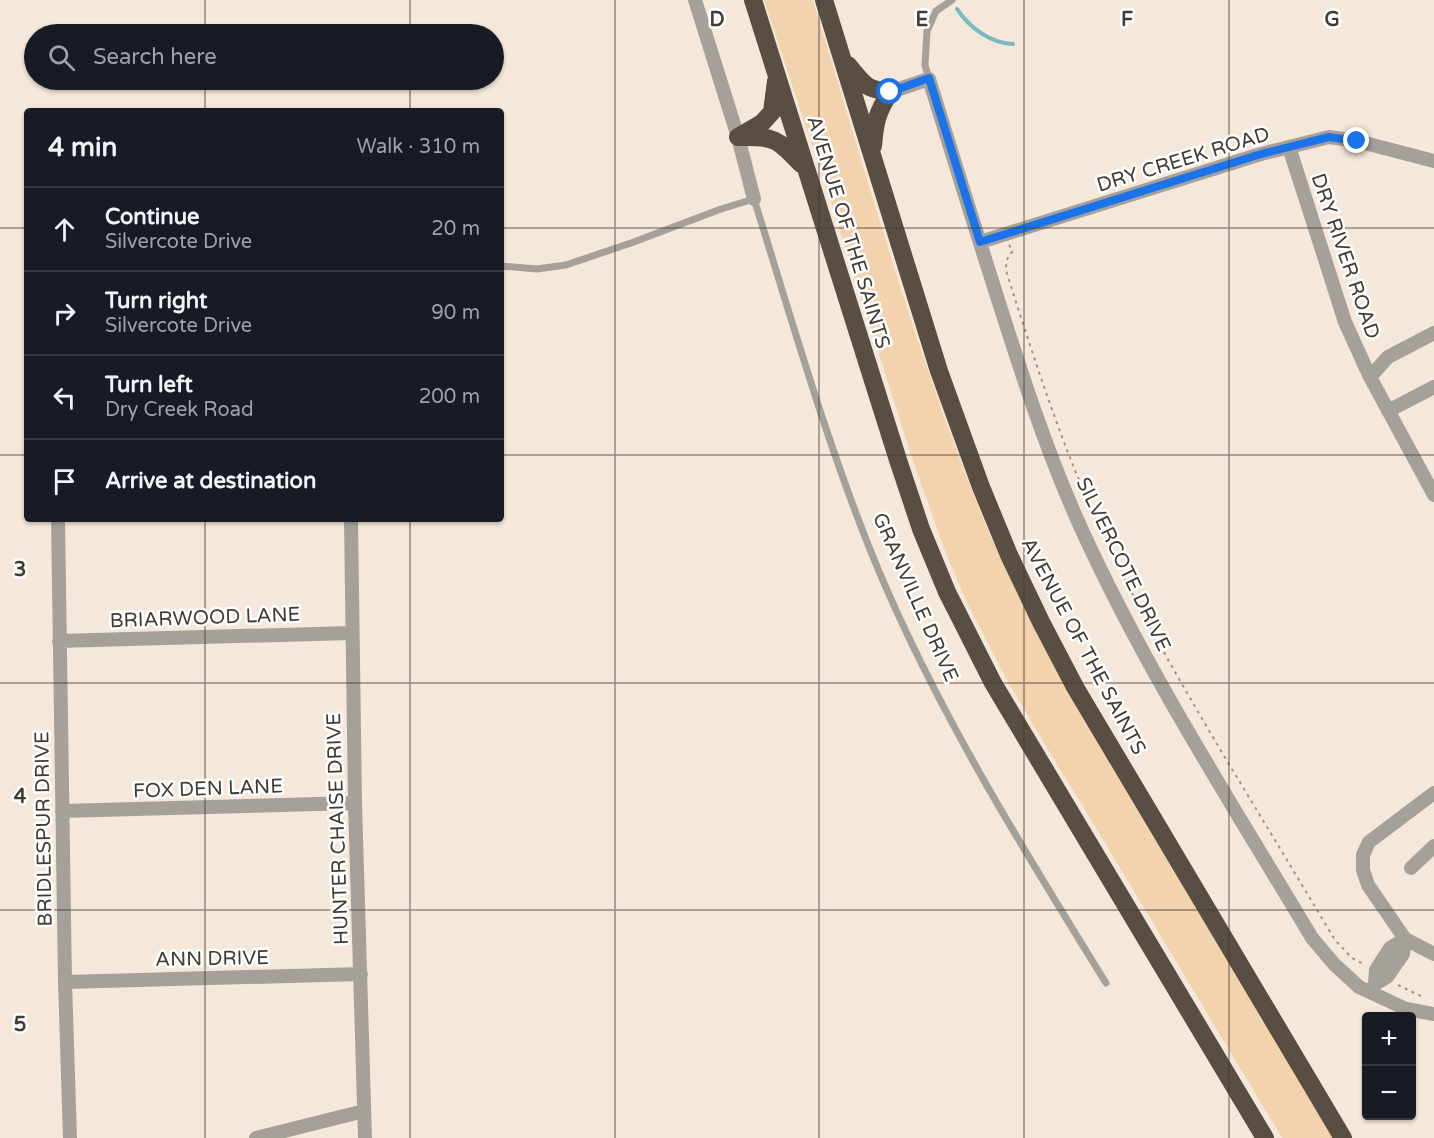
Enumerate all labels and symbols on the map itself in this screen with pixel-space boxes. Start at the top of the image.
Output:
text: D [709,8,725,32]
text: E [916,8,929,32]
text: F [1121,8,1133,32]
text: G [1324,8,1340,32]
route start [876,78,902,104]
street label: AVENUE OF THE SAINTS [801,113,895,352]
street label: DRY CREEK ROAD [1094,122,1273,198]
route end [1343,127,1369,153]
street label: DRY RIVER ROAD [1305,170,1385,342]
street label: SILVERCOTE DRIVE [1071,474,1176,655]
street label: GRANVILLE DRIVE [867,509,963,686]
street label: AVENUE OF THE SAINTS [1016,534,1151,759]
text: 3 [14,558,26,582]
street label: BRIARWOOD LANE [109,603,301,633]
street label: HUNTER CHAISE DRIVE [322,713,354,945]
street label: BRIDLESPUR DRIVE [30,731,58,927]
street label: FOX DEN LANE [133,774,283,804]
text: 4 [14,785,27,809]
street label: ANN DRIVE [155,946,269,972]
text: 5 [14,1013,26,1037]

